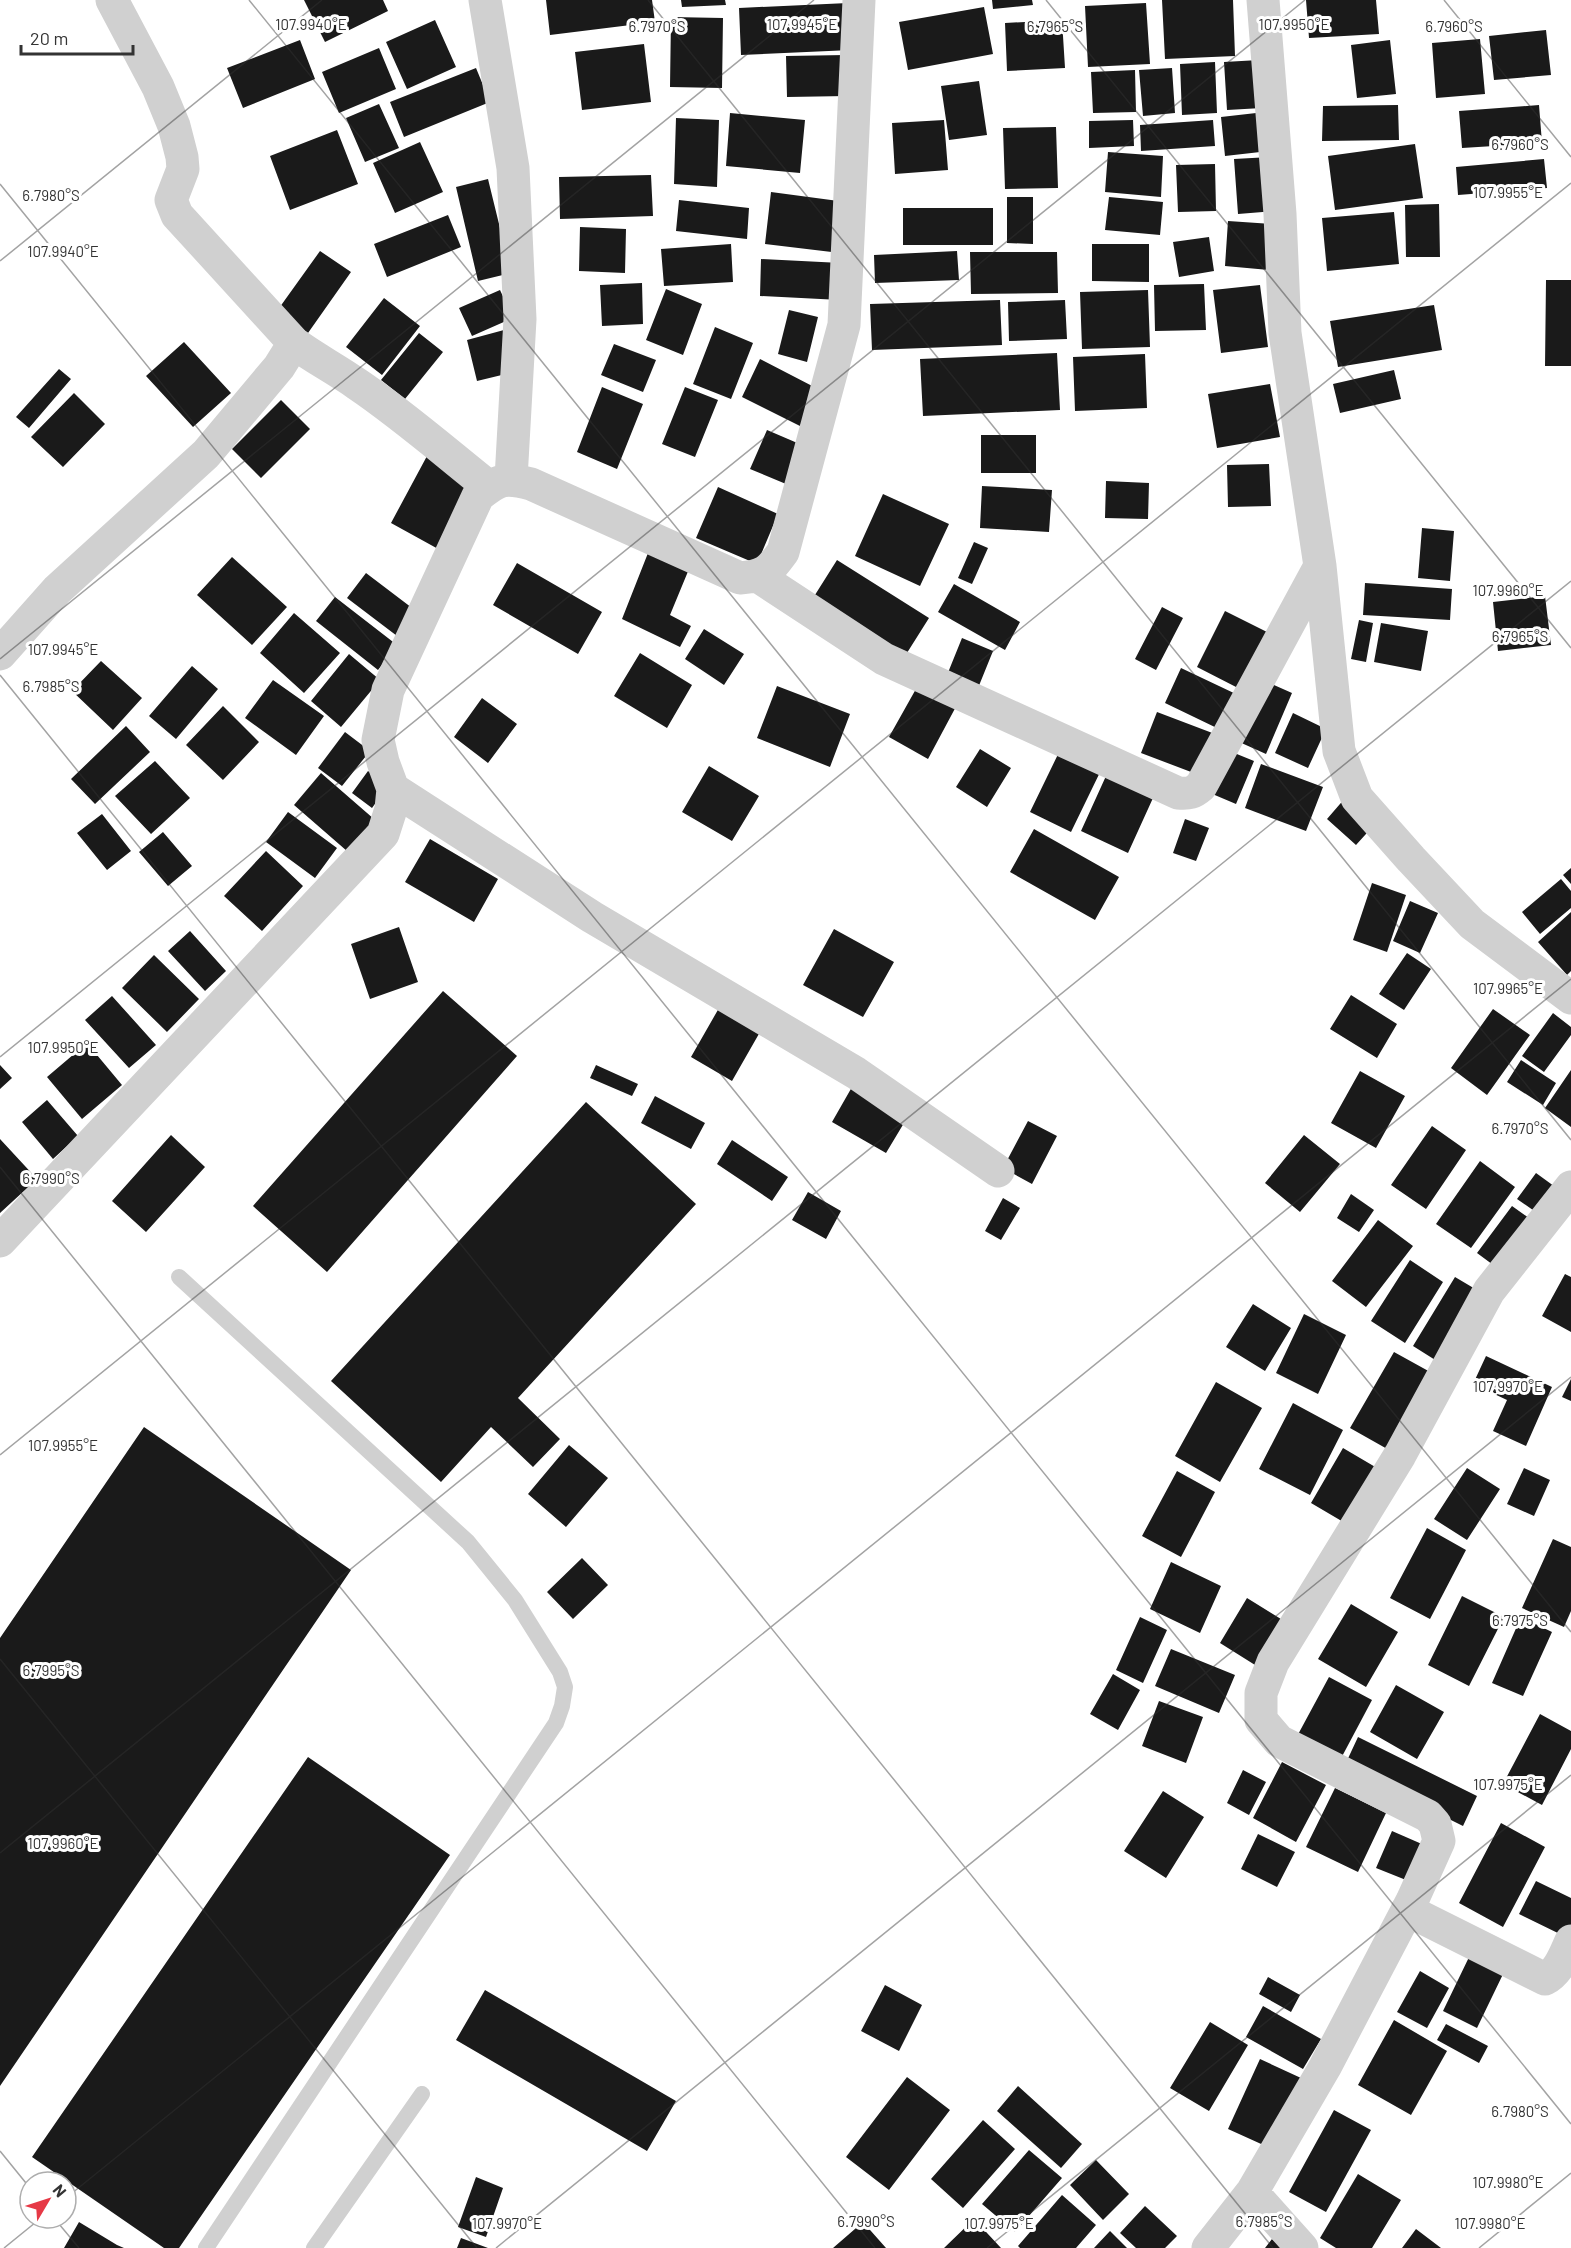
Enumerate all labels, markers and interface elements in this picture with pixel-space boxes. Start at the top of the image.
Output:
text: 107.9940°E [275,15,347,33]
text: 107.9945°E [767,15,837,33]
text: 107.9950°E [1259,15,1329,33]
text: 6.7970°S [629,17,685,35]
text: 6.7965°S [1027,17,1083,35]
text: 6.7960°S [1425,17,1483,35]
scale bar [21,18,134,56]
text: 20 m [30,27,68,49]
text: 6.7960°S [1491,135,1549,153]
text: 107.9955°E [1473,183,1543,201]
text: 6.7980°S [22,186,80,204]
text: 107.9940°E [27,242,99,260]
text: 107.9960°E [1473,581,1543,599]
text: 6.7965°S [1492,627,1548,645]
text: 107.9945°E [28,640,98,658]
text: 6.7985°S [23,677,79,695]
text: 107.9965°E [1473,979,1543,997]
text: 107.9950°E [28,1038,98,1056]
text: 6.7970°S [1492,1119,1548,1137]
text: 6.7990°S [22,1169,80,1187]
text: 107.9970°E [1473,1377,1543,1395]
text: 107.9955°E [28,1436,98,1454]
text: 6.7975°S [1492,1611,1548,1629]
text: 6.7995°S [23,1661,79,1679]
text: 107.9975°E [1473,1775,1543,1793]
text: 107.9960°E [28,1834,98,1852]
text: 6.7980°S [1491,2102,1549,2120]
north arrow [18,2170,78,2230]
text: 107.9980°E [1472,2173,1544,2191]
text: N [49,2180,71,2200]
text: 6.7990°S [837,2212,895,2230]
text: 6.7985°S [1236,2212,1292,2230]
text: 107.9970°E [472,2214,542,2232]
text: 107.9975°E [964,2214,1034,2232]
text: 107.9980°E [1454,2214,1526,2232]

